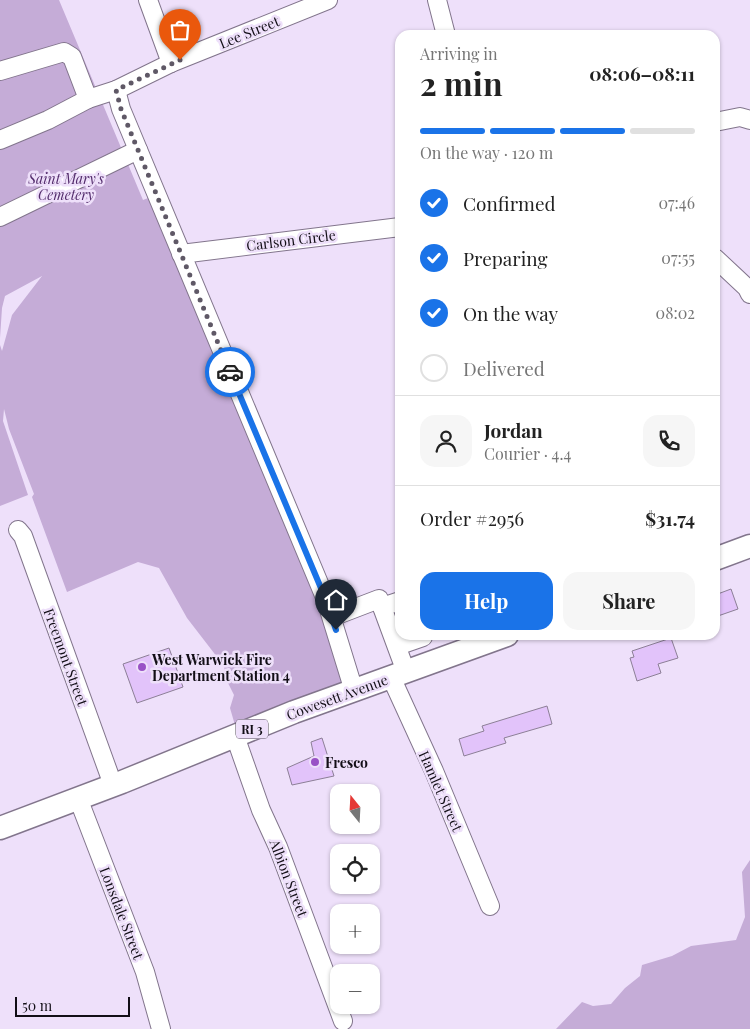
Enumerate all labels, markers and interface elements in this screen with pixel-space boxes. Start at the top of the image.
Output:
pin [159,9,201,60]
street label: Lee Street [216,11,283,53]
icon: bag [166,16,194,44]
text: Arriving in [420,43,498,64]
text: 08:06–08:11 [589,60,695,86]
text: 2 min [420,61,503,104]
text: On the way · 120 m [420,142,553,163]
park label: Saint Mary's Cemetery [27,169,104,204]
icon: check [420,189,448,217]
text: Confirmed [463,190,556,216]
text: 07:46 [658,192,695,213]
street label: Carlson Circle [245,225,337,255]
icon: check [420,244,448,272]
text: Preparing [463,245,548,271]
text: 07:55 [661,247,695,268]
icon: check [420,299,448,327]
text: On the way [463,300,558,326]
text: 08:02 [656,302,695,323]
courier [205,347,255,397]
text: Delivered [463,355,545,381]
icon: car [216,358,244,386]
button: person [420,415,472,467]
button: phone [643,415,695,467]
text: Jordan [484,417,543,443]
text: Courier · 4.4 [484,443,571,464]
text: Order #2956 [420,505,524,531]
text: $31.74 [645,505,695,531]
button: Help [420,572,553,630]
button: Share [563,572,695,630]
pin [315,579,357,630]
icon: home [322,586,350,614]
street label: Freemont Street [40,606,93,709]
place label: West Warwick Fire Department Station 4 [151,650,290,685]
marker: West Warwick Fire Department Station 4 [136,661,148,673]
street label: Cowesett Avenue [284,670,390,724]
road number: RI 3 [236,720,268,739]
street label: Hamlet Street [415,748,468,835]
place label: Fresco [325,753,368,772]
marker: Fresco [309,756,321,768]
north arrow [330,784,380,834]
map controls [330,784,380,1014]
street label: Albion Street [265,835,313,921]
button: locate [330,844,380,894]
street label: Lonsdale Street [96,864,149,963]
button: + [330,904,380,954]
button: − [330,964,380,1014]
scale bar [15,994,130,1017]
text: 50 m [22,996,52,1015]

